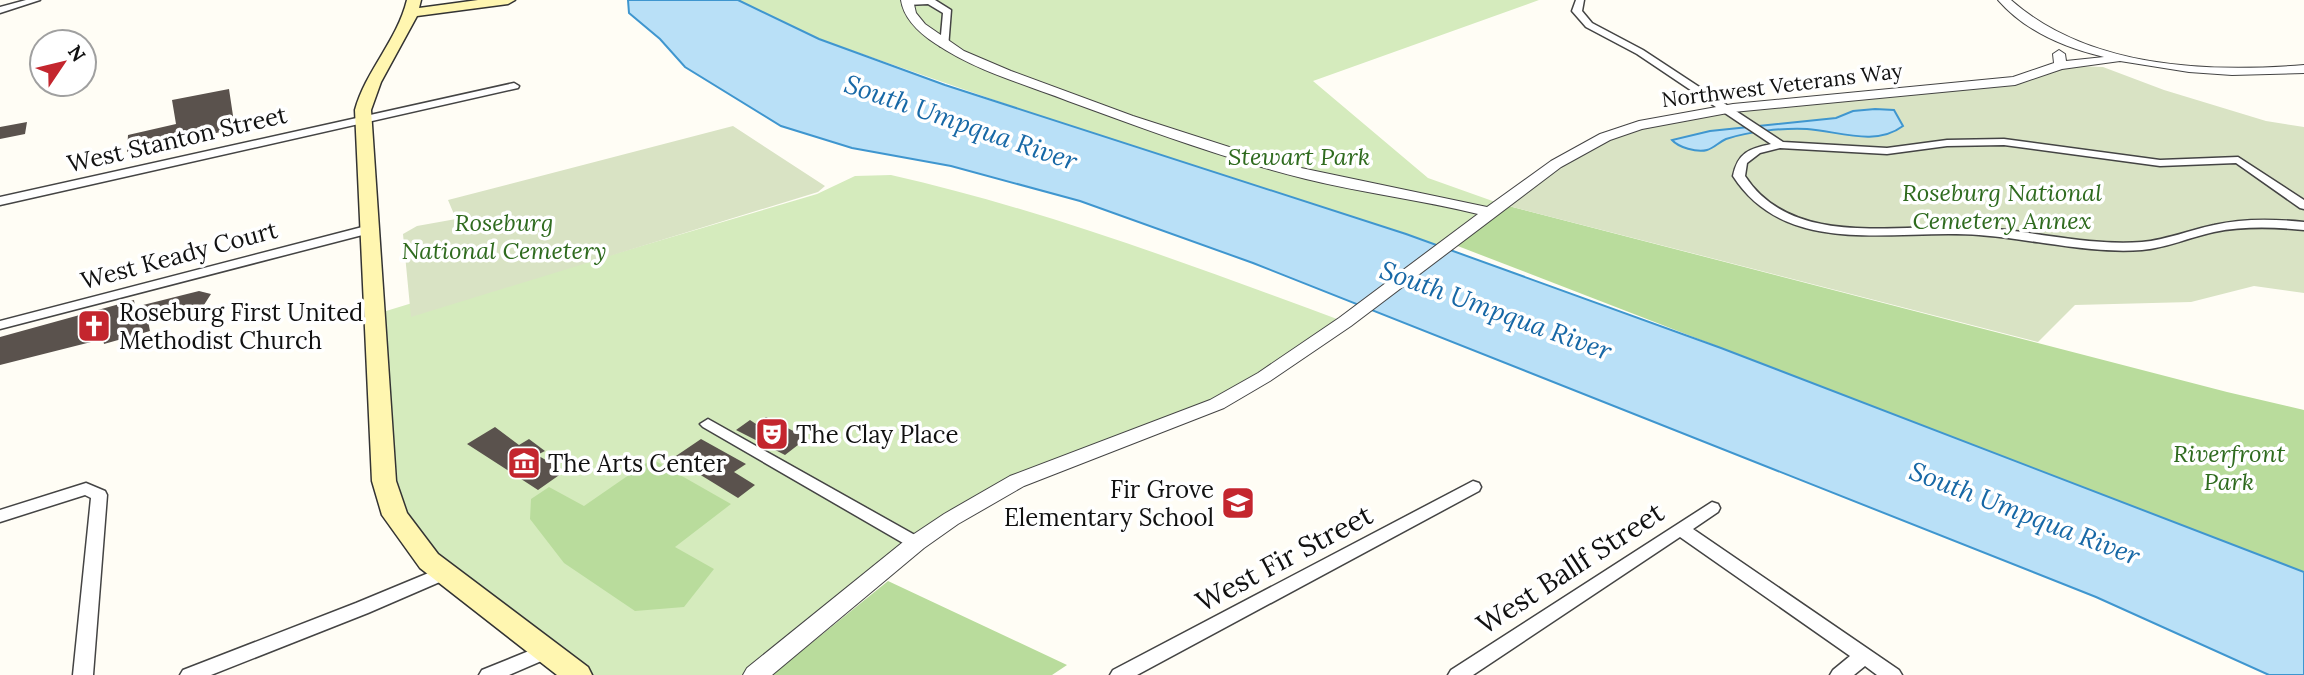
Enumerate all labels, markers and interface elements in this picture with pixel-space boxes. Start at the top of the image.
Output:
north arrow [28,28,98,98]
text: N [63,40,91,66]
street label: Northwest Veterans Way [1660,57,1904,113]
water label: South Umpqua River [840,67,1082,177]
street label: West Stanton Street [64,98,291,179]
park label: Stewart Park [1228,141,1370,172]
park label: Roseburg National Cemetery Annex [1902,177,2102,236]
park label: Roseburg National Cemetery [401,207,607,266]
street label: West Keady Court [77,214,281,296]
water label: South Umpqua River [1376,253,1617,367]
place label: Roseburg First United Methodist Church [119,297,363,356]
church icon: Roseburg First United Methodist Church [75,307,113,345]
theatre icon: The Clay Place [753,415,791,453]
place label: The Clay Place [796,419,958,450]
park label: Riverfront Park [2173,438,2285,497]
museum icon: The Arts Center [505,444,543,482]
place label: The Arts Center [548,448,727,479]
water label: South Umpqua River [1905,454,2145,572]
place label: Fir Grove Elementary School [1004,474,1214,533]
school or university icon: Fir Grove Elementary School [1219,484,1257,522]
street label: West Ballf Street [1469,494,1671,642]
street label: West Fir Street [1189,496,1379,620]

